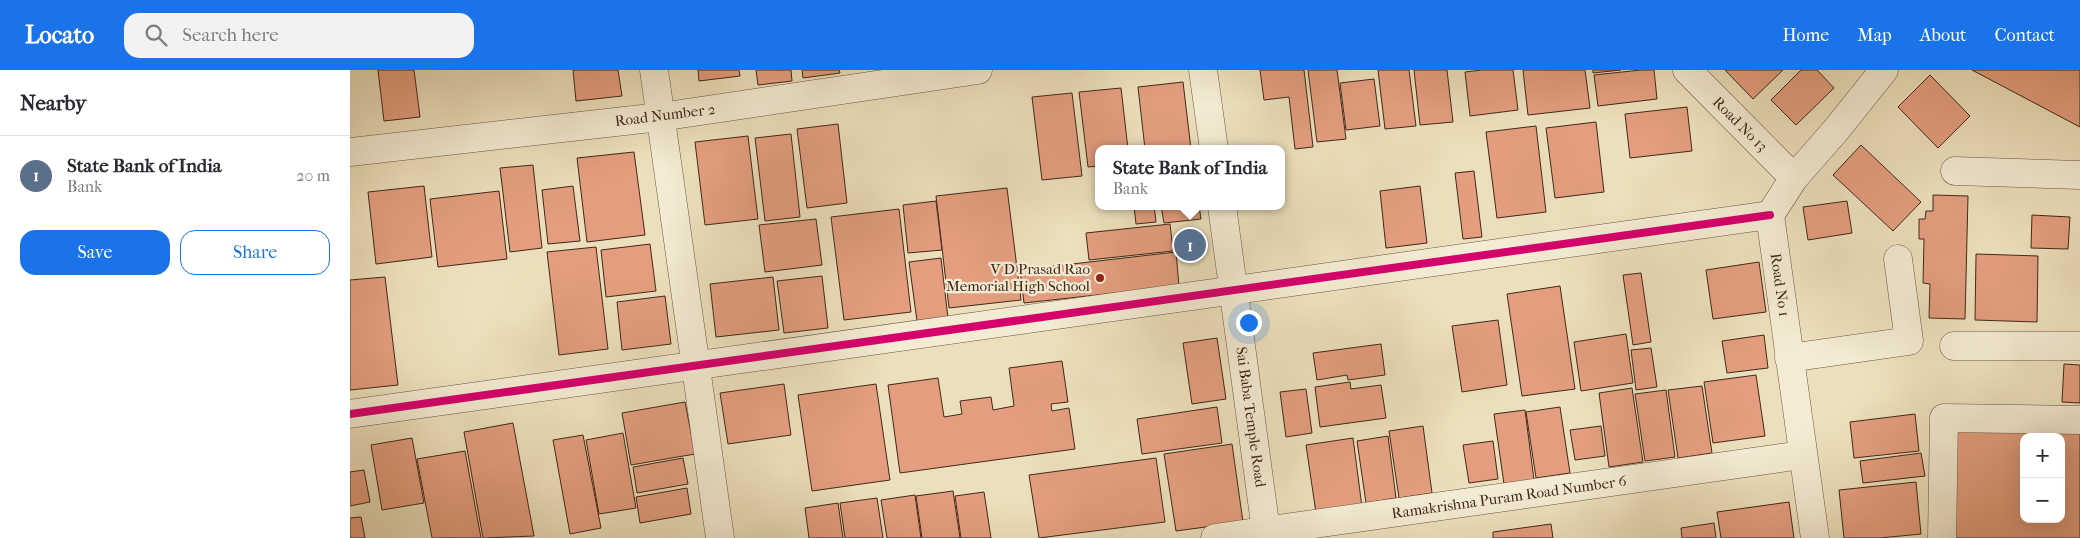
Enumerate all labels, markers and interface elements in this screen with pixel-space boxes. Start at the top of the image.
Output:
search box [124,13,474,58]
text: Locato [25,21,94,49]
icon: search [142,21,170,49]
text: Search here [182,24,279,46]
text: Home [1782,25,1829,46]
text: Map [1857,25,1892,46]
text: About [1920,25,1966,46]
text: Contact [1994,25,2055,46]
text: Nearby [20,91,86,115]
street label: Road No 13 [1709,93,1771,155]
street label: Road Number 2 [614,100,717,130]
popup [1095,145,1285,210]
text: State Bank of India [67,155,222,177]
text: State Bank of India [1113,157,1267,179]
text: 1 [33,166,39,185]
text: 20 m [296,166,330,185]
text: Bank [67,177,102,196]
text: Bank [1113,179,1148,198]
pin: 1 [1174,226,1206,264]
button: Save [20,230,170,275]
button: Share [180,230,330,275]
street label: Road No 1 [1767,252,1793,318]
place label: V D Prasad Rao Memorial High School [946,260,1090,295]
marker: V D Prasad Rao Memorial High School [1094,272,1106,284]
your location [1236,310,1262,336]
street label: Sai Baba Temple Road [1232,346,1270,489]
map controls [2020,433,2065,523]
button: + [2020,433,2065,478]
street label: Ramakrishna Puram Road Number 6 [1390,471,1628,522]
button: − [2020,478,2065,523]

